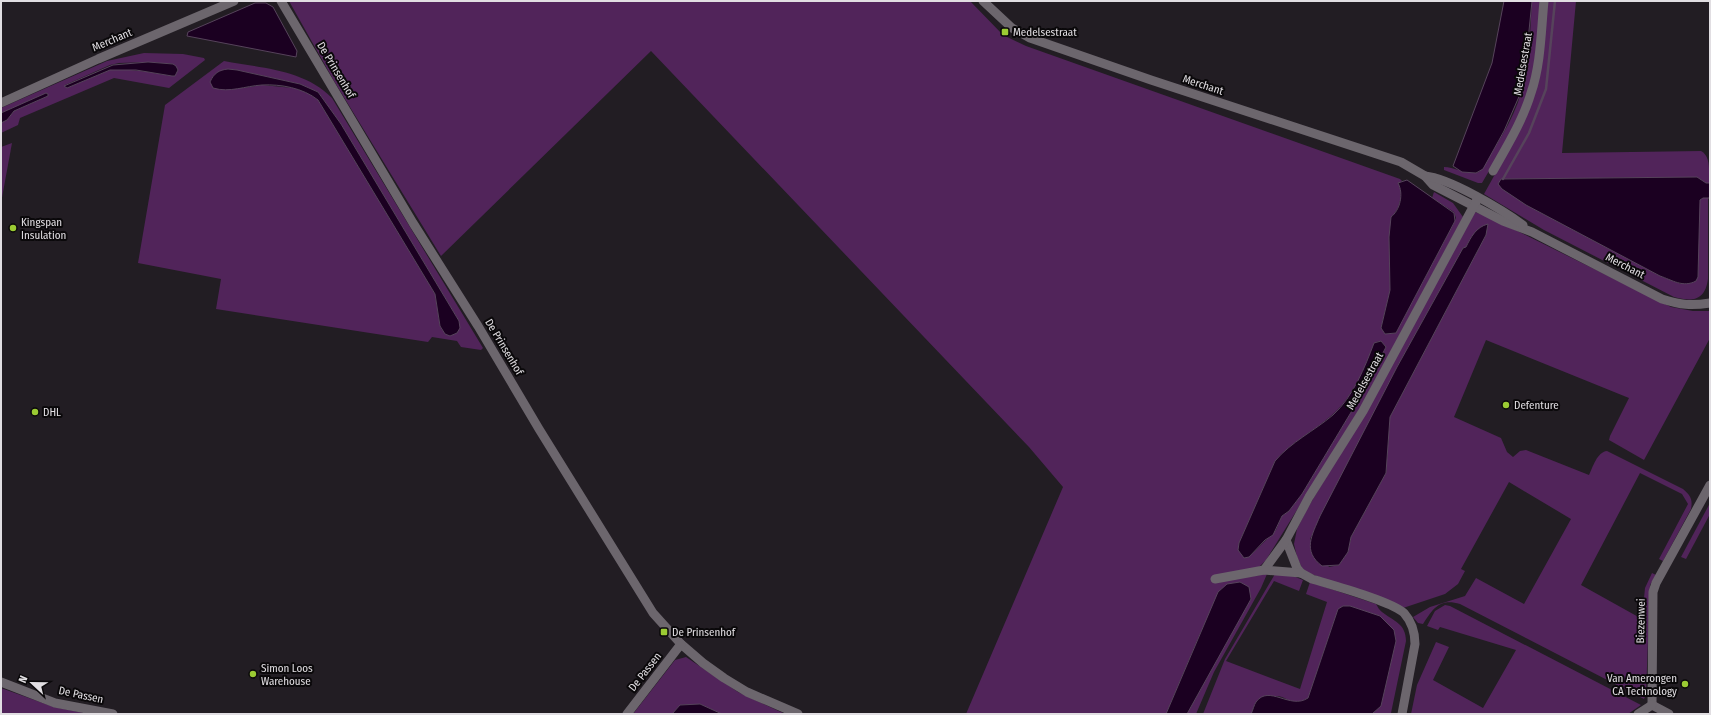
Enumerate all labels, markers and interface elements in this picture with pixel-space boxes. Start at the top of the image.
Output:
street label: Merchant [90,26,134,54]
place label: Medelsestraat [1013,26,1077,39]
marker: Medelsestraat [1000,27,1010,37]
street label: Medelsestraat [1511,31,1535,97]
street label: De Prinsenhof [314,40,358,101]
street label: Merchant [1181,72,1225,98]
place label: Kingspan Insulation [21,216,66,242]
marker: Kingspan Insulation [8,223,18,233]
street label: Merchant [1603,251,1647,282]
street label: De Prinsenhof [482,317,526,378]
street label: Medelsestraat [1344,350,1386,412]
place label: Defenture [1514,399,1559,412]
marker: Defenture [1501,400,1511,410]
place label: DHL [43,406,61,419]
marker: DHL [30,407,40,417]
street label: Biezenwei [1634,598,1648,644]
place label: De Prinsenhof [672,626,736,639]
marker: De Prinsenhof [659,627,669,637]
street label: De Passen [626,650,664,694]
place label: Simon Loos Warehouse [261,662,313,688]
north arrow [12,663,52,703]
marker: Simon Loos Warehouse [248,669,258,679]
place label: Van Amerongen CA Technology [1607,672,1677,698]
text: N [16,674,30,685]
marker: Van Amerongen CA Technology [1680,679,1690,689]
street label: De Passen [57,684,105,706]

